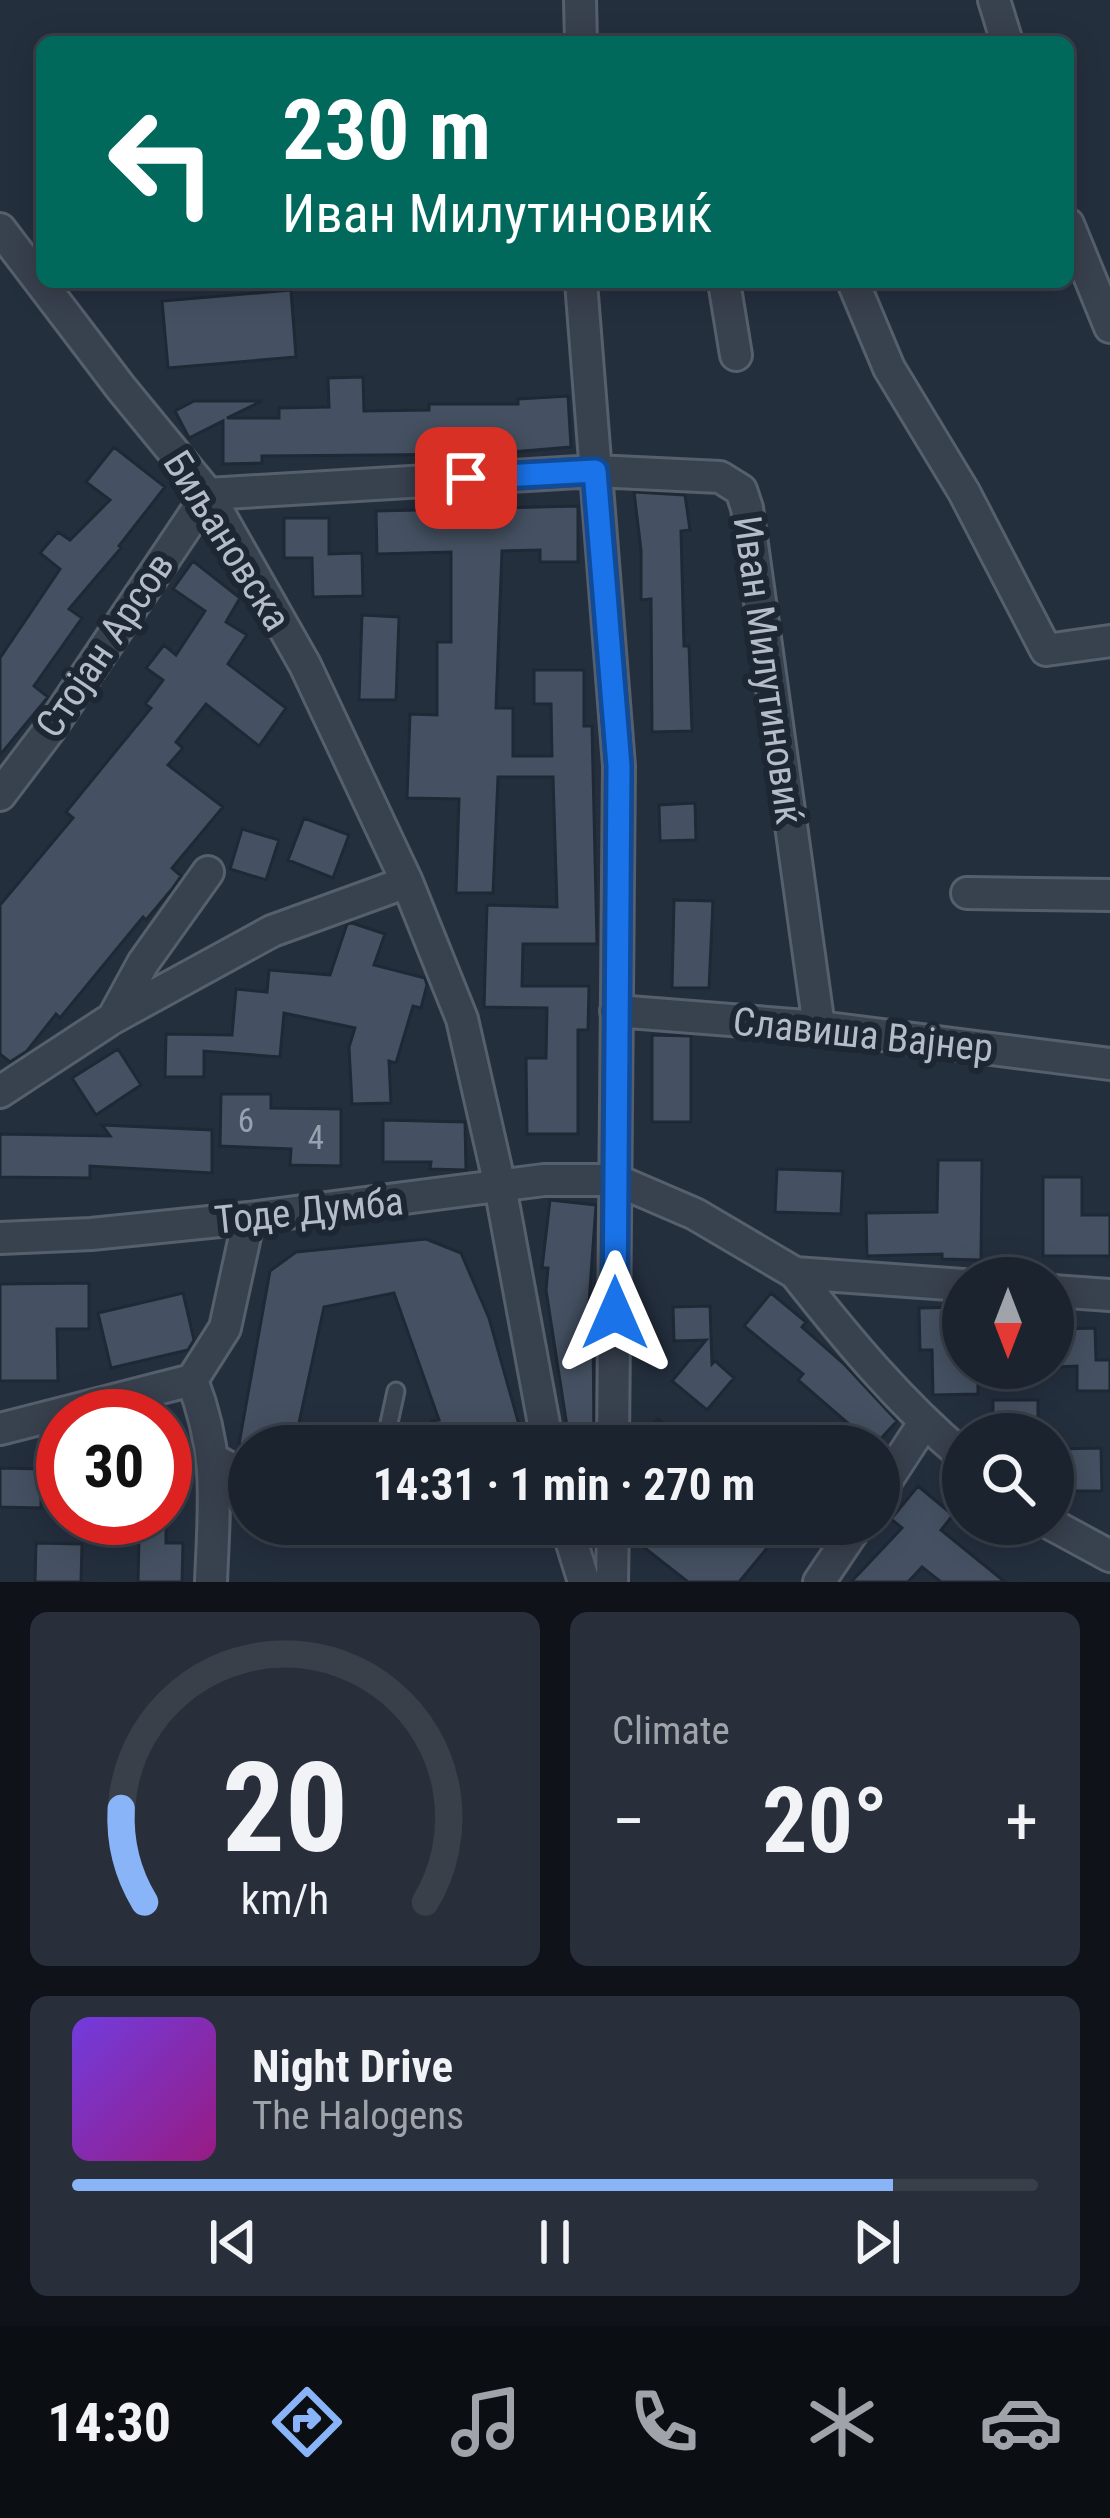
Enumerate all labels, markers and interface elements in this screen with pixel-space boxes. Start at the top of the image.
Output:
text: 230 m [282,81,491,180]
icon: left [84,84,240,240]
text: Иван Милутиновиќ [282,182,712,245]
pin [415,427,517,529]
street label: Биљановска [154,443,300,639]
icon: arrive [433,445,499,511]
street label: Иван Милутиновиќ [724,513,812,827]
street label: Стојан Арсов [26,544,184,746]
street label: Славиша Вајнер [731,998,995,1072]
house number: 6 [238,1101,254,1140]
house number: 4 [308,1118,324,1157]
street label: Тоде Думба [212,1178,406,1244]
position arrow [552,1250,678,1376]
north arrow [942,1257,1074,1389]
map controls [942,1257,1074,1545]
speed limit sign: 30 [36,1389,192,1545]
button: search [942,1413,1074,1545]
text: 14:31 · 1 min · 270 m [373,1458,755,1511]
text: Climate [612,1708,730,1754]
text: 20 [222,1735,348,1881]
text: 20° [762,1769,888,1874]
text: − [612,1783,645,1860]
text: + [1005,1783,1038,1860]
text: km/h [241,1874,329,1924]
text: Night Drive [252,2040,453,2093]
text: The Halogens [252,2093,464,2139]
icon: previous [200,2209,266,2275]
icon: pause [522,2209,588,2275]
icon: next [844,2209,910,2275]
icon: directions [265,2380,349,2464]
icon: music [444,2380,528,2464]
icon: phone [622,2380,706,2464]
icon: climate [800,2380,884,2464]
icon: car [979,2380,1063,2464]
text: 14:30 [47,2391,171,2454]

